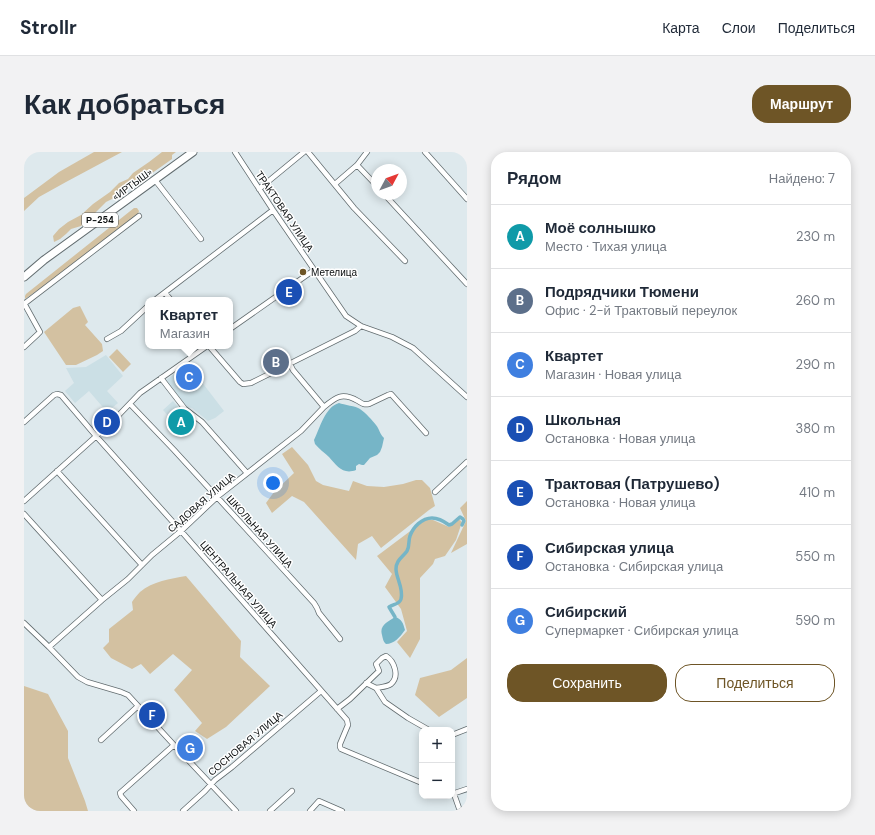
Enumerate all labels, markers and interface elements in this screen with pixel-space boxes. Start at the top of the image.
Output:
text: Strollr [20,15,77,40]
text: Карта [662,19,700,37]
text: Слои [722,19,756,37]
text: Поделиться [778,19,855,37]
button: Маршрут [752,85,851,123]
text: Как добраться [24,86,225,123]
north arrow [371,164,407,200]
street label: «ИРТЫШ» [110,165,155,203]
text: Рядом [507,167,562,189]
street label: ТРАКТОВАЯ УЛИЦА [253,168,317,254]
text: Найдено: 7 [769,170,835,187]
road number: Р-254 [82,213,118,227]
text: Моё солнышко [545,218,656,238]
text: A [515,228,525,245]
text: 230 m [796,228,835,245]
text: Место · Тихая улица [545,238,667,255]
place label: Метелица [311,266,358,279]
marker: Метелица [298,267,308,277]
pin: E [276,277,302,307]
text: Подрядчики Тюмени [545,282,699,302]
text: B [516,292,524,309]
text: 260 m [795,292,835,309]
popup [145,297,233,349]
text: Офис · 2-й Трактовый переулок [545,302,737,319]
text: Квартет [160,305,218,325]
text: Магазин [160,325,210,342]
text: Квартет [545,346,603,366]
pin: B [263,347,289,377]
text: C [515,356,525,373]
text: 290 m [796,356,835,373]
pin: C [176,362,202,392]
text: Магазин · Новая улица [545,366,681,383]
pin: D [94,407,120,437]
pin: A [168,407,194,437]
text: Школьная [545,410,621,430]
text: D [515,420,525,437]
text: 380 m [795,420,835,437]
text: Остановка · Новая улица [545,430,696,447]
street label: САДОВАЯ УЛИЦА [165,469,238,535]
your location [263,473,283,493]
text: Трактовая (Патрушево) [545,474,720,494]
text: E [516,484,524,501]
text: 410 m [799,484,835,501]
street label: ШКОЛЬНАЯ УЛИЦА [224,492,296,571]
text: Остановка · Новая улица [545,494,696,511]
street label: ЦЕНТРАЛЬНАЯ УЛИЦА [197,538,280,631]
text: Сибирская улица [545,538,674,558]
text: F [516,548,524,565]
text: 550 m [795,548,835,565]
text: Остановка · Сибирская улица [545,558,723,575]
text: Сибирский [545,602,627,622]
text: G [515,612,525,629]
text: 590 m [795,612,835,629]
text: Супермаркет · Сибирская улица [545,622,738,639]
button: Сохранить [507,664,667,702]
button: Поделиться [675,664,835,702]
pin: F [139,700,165,730]
street label: СОСНОВАЯ УЛИЦА [205,708,286,778]
map controls [419,727,455,799]
button: + [419,727,455,763]
pin: G [177,733,203,763]
button: − [419,763,455,799]

